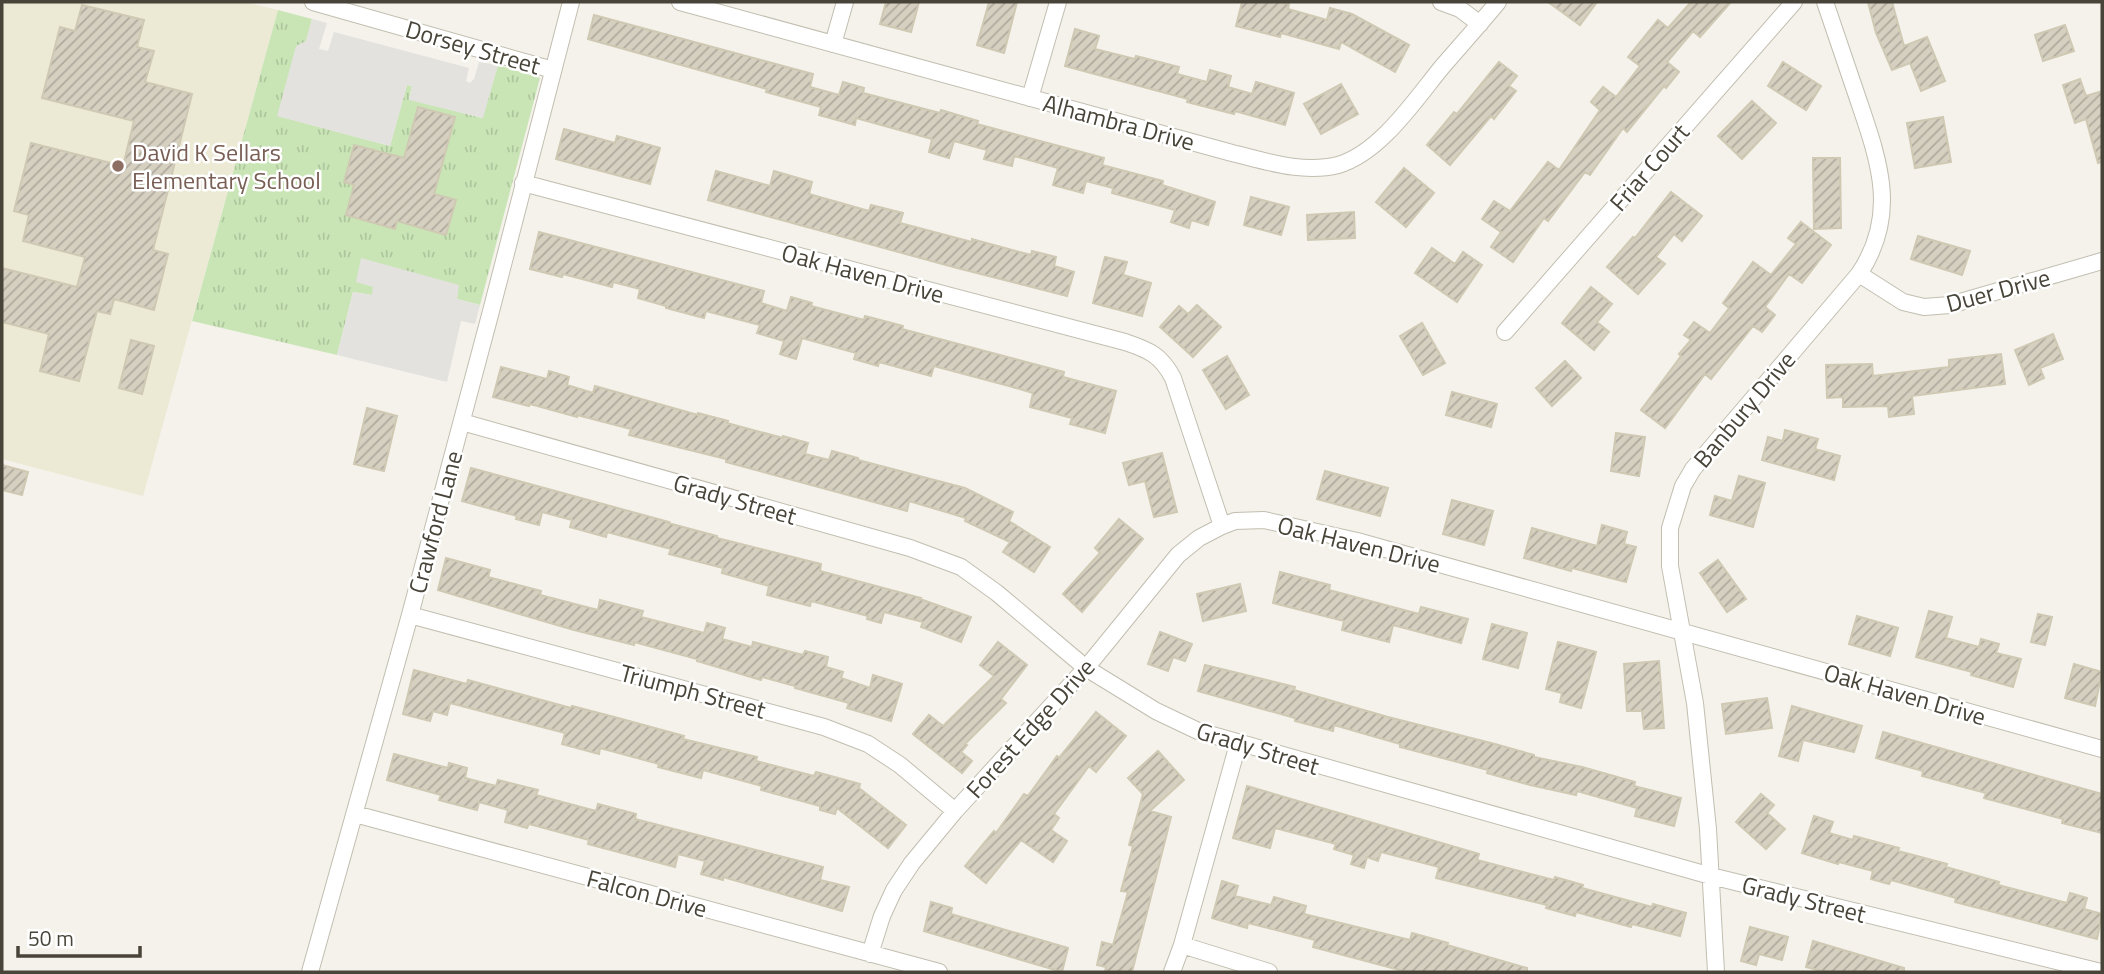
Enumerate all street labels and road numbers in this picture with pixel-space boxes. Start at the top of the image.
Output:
street label: Dorsey Street [402,11,545,84]
street label: Alhambra Drive [1039,84,1199,160]
street label: Friar Court [1601,115,1698,219]
street label: Oak Haven Drive [778,234,948,312]
street label: Duer Drive [1942,259,2054,321]
street label: Banbury Drive [1684,343,1804,475]
street label: Crawford Lane [399,447,471,597]
street label: Grady Street [669,464,801,534]
street label: Oak Haven Drive [1274,506,1444,582]
street label: Forest Edge Drive [957,650,1103,806]
street label: Triumph Street [616,654,770,728]
street label: Oak Haven Drive [1820,654,1990,734]
street label: Grady Street [1192,712,1324,784]
street label: Falcon Drive [583,860,711,926]
street label: Grady Street [1738,866,1870,932]

